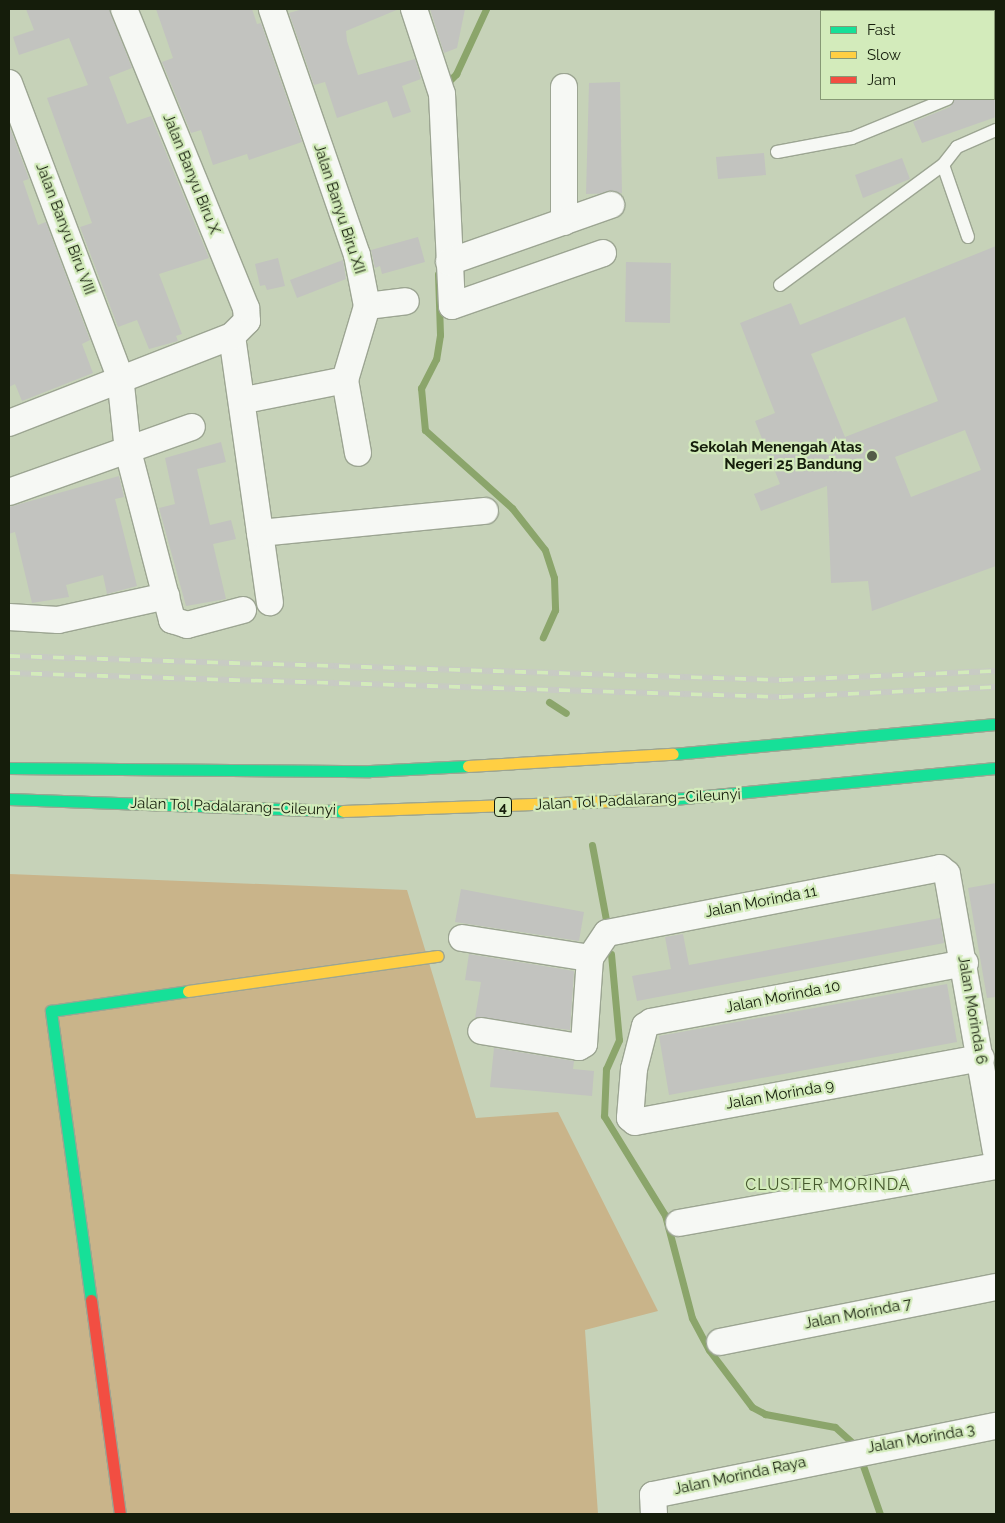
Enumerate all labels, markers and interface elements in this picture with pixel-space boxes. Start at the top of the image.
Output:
legend [820,10,995,100]
text: Fast [867,21,895,39]
text: Slow [867,46,901,64]
text: Jam [867,71,896,89]
street label: Jalan Banyu Biru X [159,111,223,237]
street label: Jalan Banyu Biru XII [309,142,369,276]
street label: Jalan Banyu Biru VIII [31,160,99,298]
place label: Sekolah Menengah Atas Negeri 25 Bandung [690,438,862,473]
marker: Sekolah Menengah Atas Negeri 25 Bandung [866,450,878,462]
street label: Jalan Tol Padalarang–Cileunyi [534,786,742,814]
street label: Jalan Tol Padalarang–Cileunyi [129,794,337,820]
road number: 4 [493,796,513,819]
street label: Jalan Morinda 11 [704,882,818,922]
street label: Jalan Morinda 6 [954,954,990,1066]
street label: Jalan Morinda 10 [724,977,842,1017]
street label: Jalan Morinda 9 [725,1077,835,1113]
district label: CLUSTER MORINDA [743,1175,913,1195]
street label: Jalan Morinda 7 [803,1295,913,1333]
street label: Jalan Morinda 3 [866,1421,976,1457]
street label: Jalan Morinda Raya [672,1453,808,1499]

